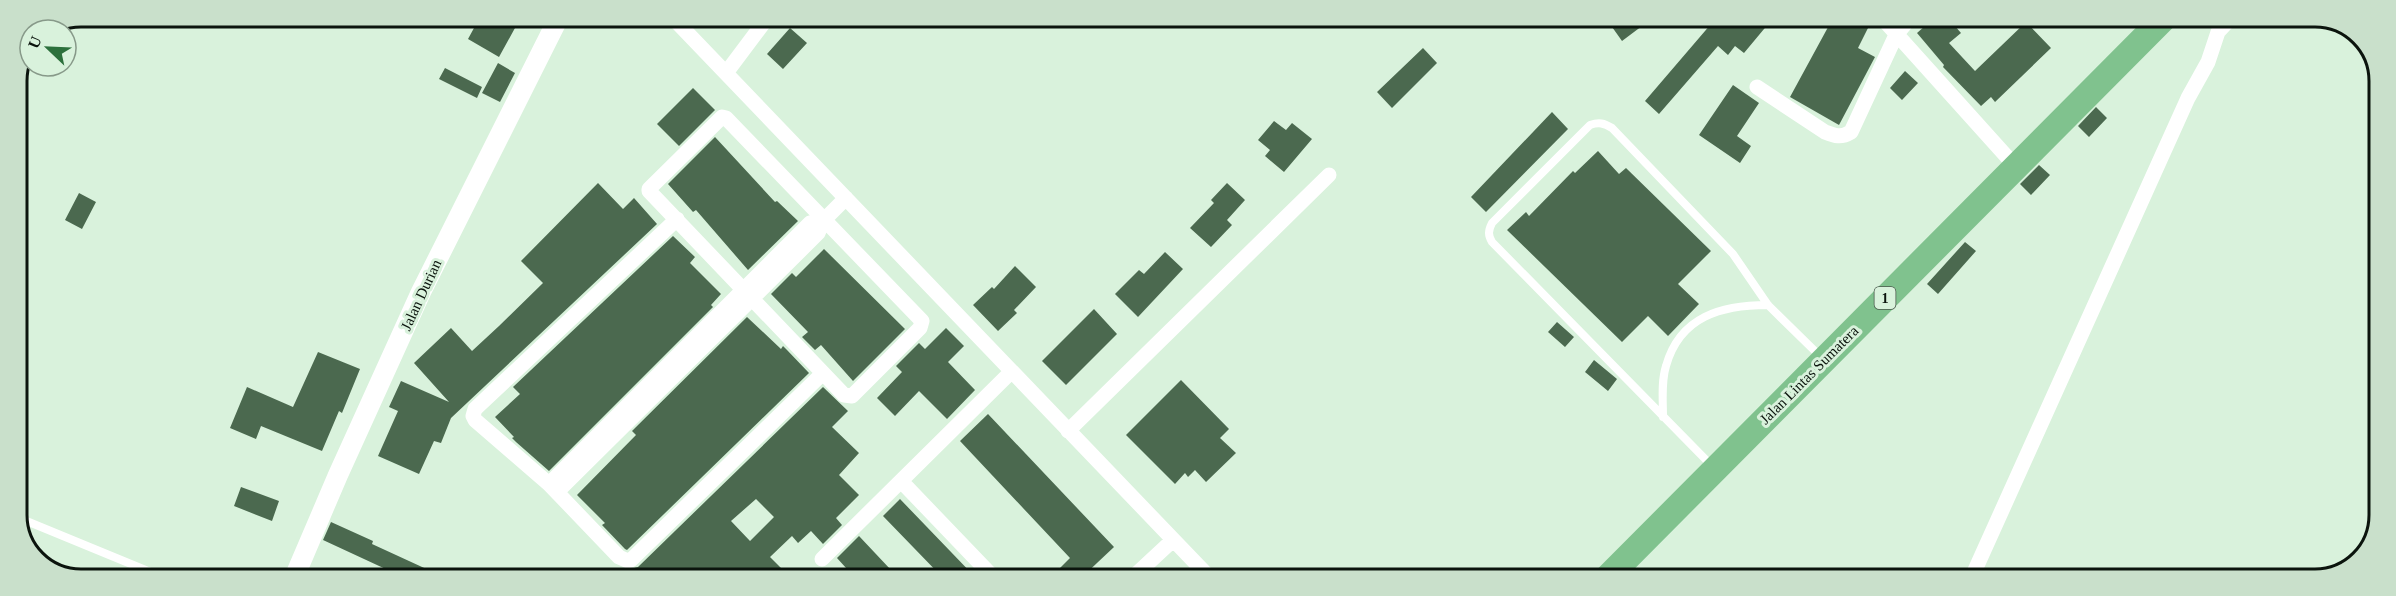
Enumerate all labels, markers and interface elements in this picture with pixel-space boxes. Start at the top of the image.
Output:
north arrow [18,18,78,78]
text: U [25,33,45,51]
street label: Jalan Durian [398,257,445,333]
road number: 1 [1874,287,1896,309]
street label: Jalan Lintas Sumatera [1757,322,1862,427]

